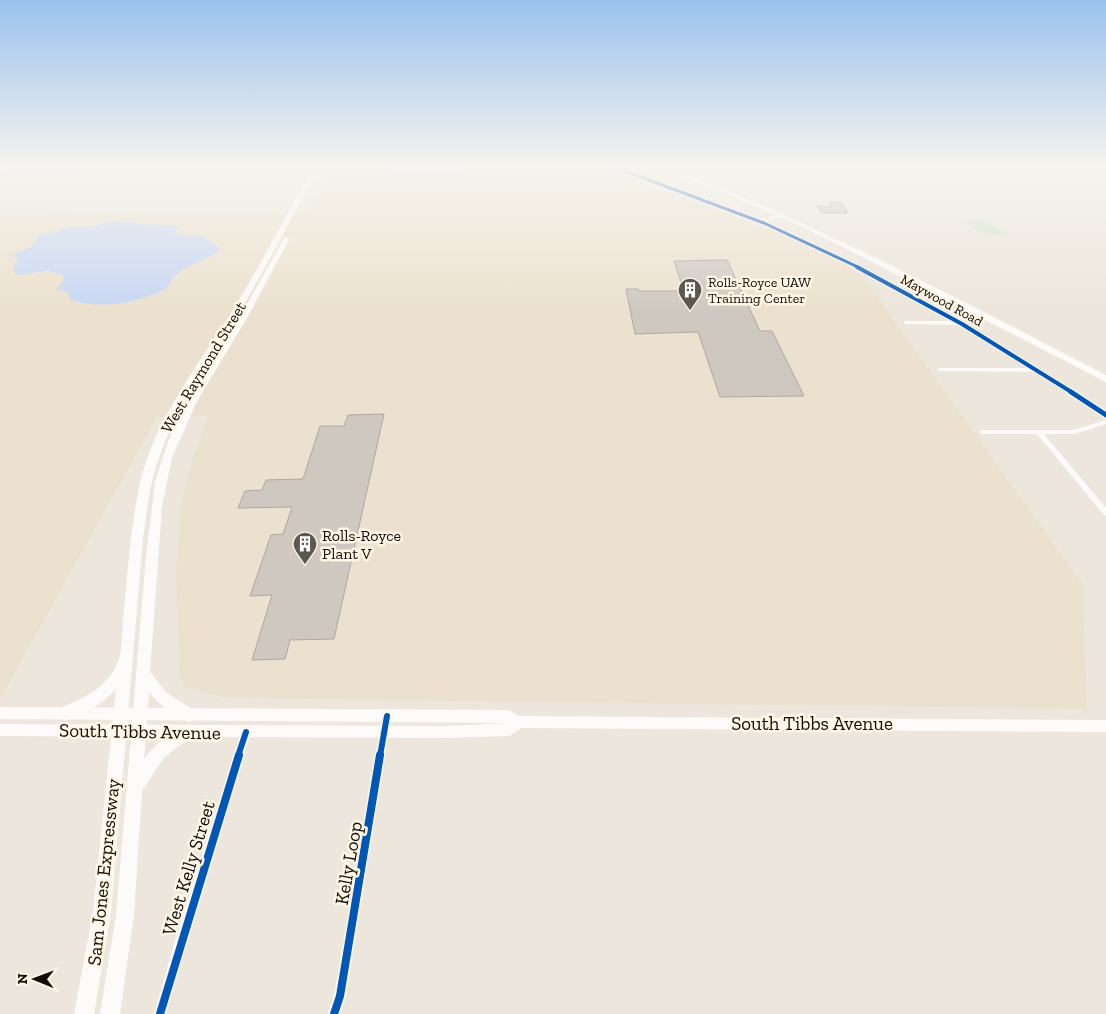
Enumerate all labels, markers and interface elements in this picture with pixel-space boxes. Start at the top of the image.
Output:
street label: Maywood Road [898,271,986,330]
place label: Rolls-Royce UAW Training Center [708,274,811,307]
building icon: Rolls-Royce UAW Training Center [677,277,703,311]
street label: West Raymond Street [157,298,250,436]
place label: Rolls-Royce Plant V [322,526,401,563]
building icon: Rolls-Royce Plant V [292,531,318,565]
street label: South Tibbs Avenue [731,712,893,735]
street label: South Tibbs Avenue [59,719,221,744]
street label: Sam Jones Expressway [82,777,125,967]
street label: West Kelly Street [157,798,220,938]
street label: Kelly Loop [330,819,367,907]
north arrow [10,954,60,1004]
text: N [14,973,31,984]

